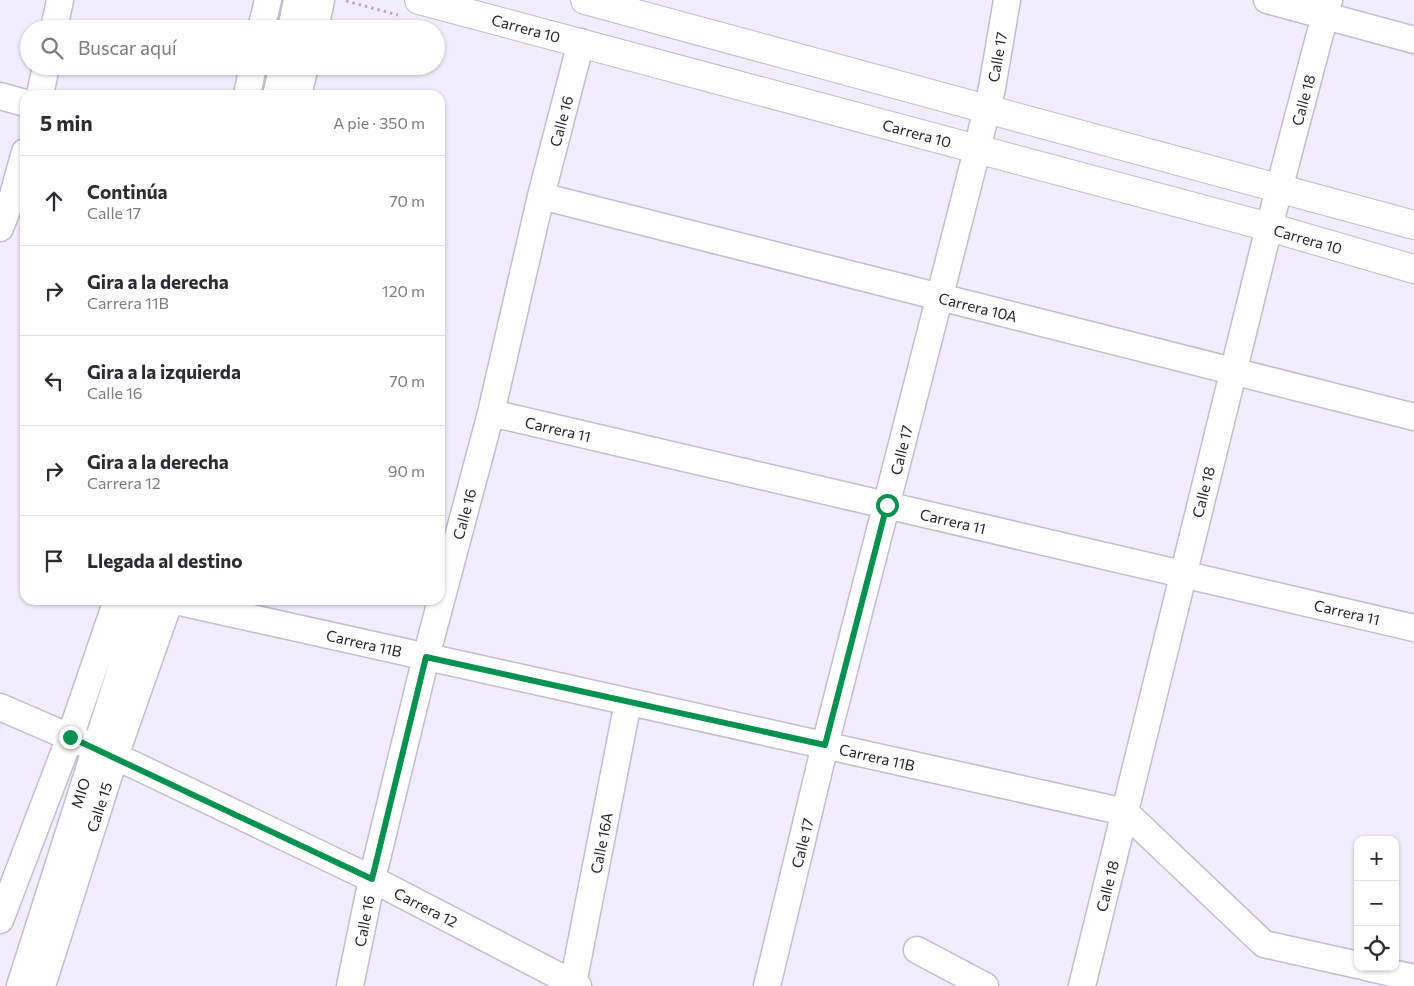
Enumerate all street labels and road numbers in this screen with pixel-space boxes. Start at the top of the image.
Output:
street label: Carrera 10 [490,10,562,46]
street label: Calle 17 [984,30,1010,84]
street label: Calle 18 [1288,73,1318,127]
street label: Calle 16 [546,94,576,148]
street label: Carrera 10 [881,115,953,151]
street label: Carrera 10 [1272,221,1344,257]
street label: Carrera 10A [937,289,1019,325]
street label: Carrera 11 [523,413,593,445]
street label: Calle 17 [886,423,916,477]
street label: Calle 18 [1188,465,1218,519]
street label: Calle 16 [449,487,479,541]
street label: Carrera 11 [918,505,988,537]
street label: Carrera 11 [1312,596,1382,628]
street label: Carrera 11B [325,626,404,660]
street label: Carrera 11B [838,740,917,774]
street label: MIO [67,776,93,810]
street label: Calle 15 [82,780,116,834]
street label: Calle 16A [586,811,616,875]
street label: Calle 17 [787,816,817,870]
street label: Calle 18 [1092,859,1122,913]
street label: Carrera 12 [391,883,461,931]
street label: Calle 16 [350,894,378,948]

